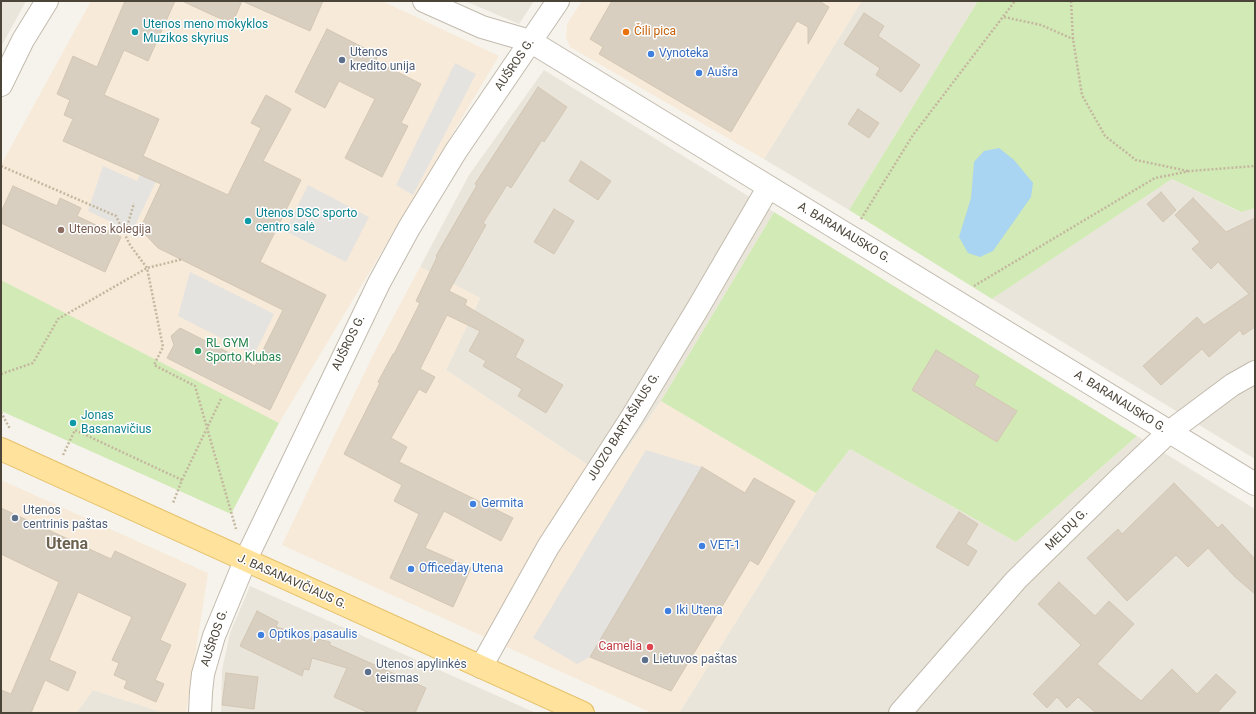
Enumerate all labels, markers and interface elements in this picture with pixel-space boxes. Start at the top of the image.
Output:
place label: Utenos meno mokyklos Muzikos skyrius [143,18,268,46]
place label: Čili pica [634,25,676,39]
marker: Utenos meno mokyklos Muzikos skyrius [130,27,140,37]
marker: Čili pica [621,27,631,37]
street label: AUŠROS G. [492,36,538,94]
place label: Utenos kredito unija [350,46,415,74]
place label: Vynoteka [659,47,709,61]
marker: Vynoteka [646,49,656,59]
marker: Utenos kredito unija [337,55,347,65]
place label: Aušra [707,66,738,80]
marker: Aušra [694,68,704,78]
street label: A. BARANAUSKO G. [795,200,893,266]
place label: Utenos DSC sporto centro salė [256,207,357,235]
marker: Utenos DSC sporto centro salė [243,216,253,226]
place label: Utenos kolegija [69,223,151,237]
marker: Utenos kolegija [56,225,66,235]
street label: AUŠROS G. [329,313,369,373]
place label: RL GYM Sporto Klubas [206,337,281,365]
marker: RL GYM Sporto Klubas [193,346,203,356]
street label: A. BARANAUSKO G. [1071,368,1169,436]
street label: JUOZO BARTAŠIAUS G. [585,370,663,484]
place label: Jonas Basanavičius [81,409,152,437]
marker: Jonas Basanavičius [68,418,78,428]
place label: Germita [481,497,523,511]
marker: Germita [468,499,478,509]
place label: Utenos centrinis paštas [23,504,108,532]
street label: MELDŲ G. [1043,506,1091,554]
marker: Utenos centrinis paštas [10,513,20,523]
district label: Utena [46,535,88,555]
place label: VET-1 [710,539,740,553]
marker: VET-1 [697,541,707,551]
street label: J. BASANAVIČIAUS G. [235,551,349,613]
place label: Officeday Utena [419,562,503,576]
marker: Officeday Utena [406,564,416,574]
place label: Iki Utena [676,604,722,618]
marker: Iki Utena [663,606,673,616]
street label: AUŠROS G. [198,607,232,669]
place label: Optikos pasaulis [269,628,358,642]
marker: Optikos pasaulis [256,630,266,640]
place label: Camelia [598,640,642,654]
marker: Camelia [645,642,655,652]
place label: Lietuvos paštas [653,653,737,667]
marker: Lietuvos paštas [640,655,650,665]
place label: Utenos apylinkės teismas [376,658,467,686]
marker: Utenos apylinkės teismas [363,667,373,677]

